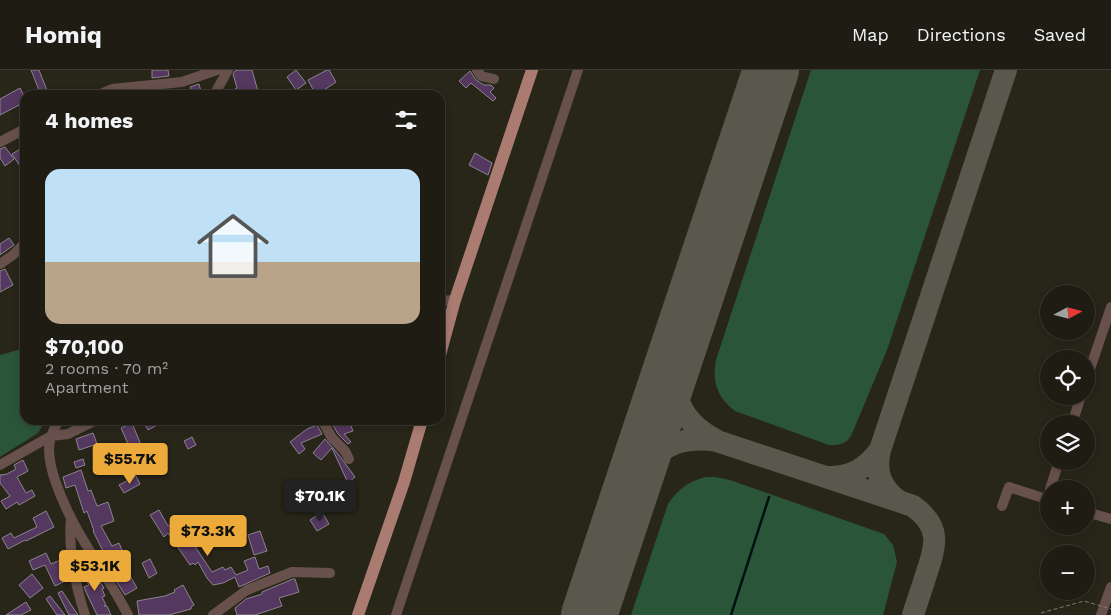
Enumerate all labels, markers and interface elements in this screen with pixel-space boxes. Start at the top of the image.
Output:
text: Homiq [25,21,102,49]
text: Map [852,24,889,45]
text: Directions [917,24,1006,45]
text: Saved [1034,24,1086,45]
icon: filters [392,106,420,134]
text: 4 homes [45,108,133,133]
icon: home [188,201,278,291]
north arrow [1040,285,1095,340]
map controls [1040,285,1095,600]
text: $70,100 [45,334,124,359]
button: locate [1040,350,1095,405]
text: 2 rooms · 70 m² [45,359,168,378]
text: Apartment [45,378,128,397]
button: layers [1040,415,1095,470]
pin: $55.7K [89,442,171,485]
text: $55.7K [104,449,156,468]
pin: $70.1K [279,480,361,522]
button: + [1040,480,1095,535]
text: $70.1K [295,486,345,505]
pin: $73.3K [167,514,249,557]
text: $73.3K [181,521,235,540]
button: − [1040,545,1095,600]
pin: $53.1K [54,550,136,592]
text: $53.1K [70,556,120,575]

